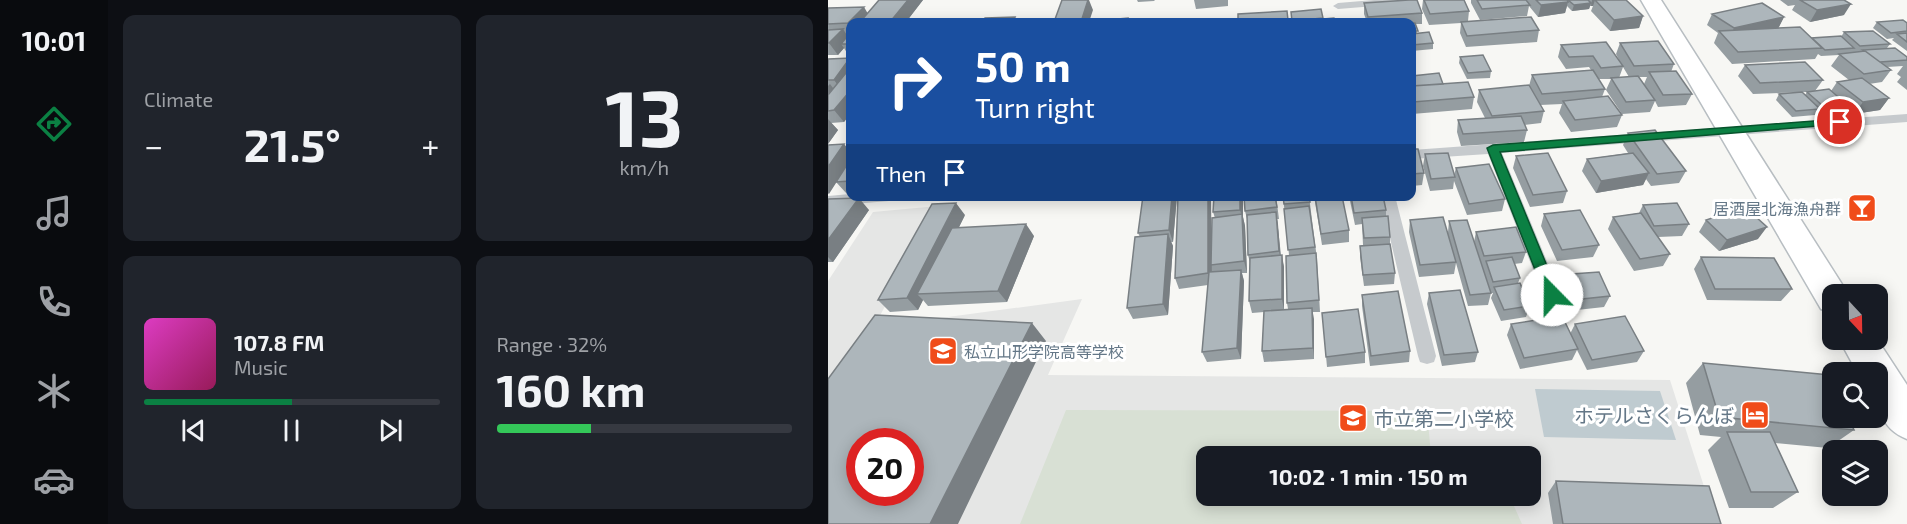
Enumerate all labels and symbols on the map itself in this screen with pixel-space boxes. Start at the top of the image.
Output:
pin [1814,96,1865,147]
bar icon: 居酒屋北海漁舟群 [1846,192,1878,224]
place label: 居酒屋北海漁舟群 [1713,199,1841,218]
position arrow [1520,263,1584,327]
north arrow [1822,284,1888,350]
school or university icon: 私立山形学院高等学校 [927,335,959,367]
place label: 私立山形学院高等学校 [964,342,1124,361]
hotel icon: ホテルさくらんぼ [1739,399,1771,431]
school or university icon: 市立第二小学校 [1337,402,1369,434]
place label: ホテルさくらんぼ [1574,403,1734,427]
place label: 市立第二小学校 [1374,406,1514,430]
speed limit sign: 20 [846,428,924,506]

